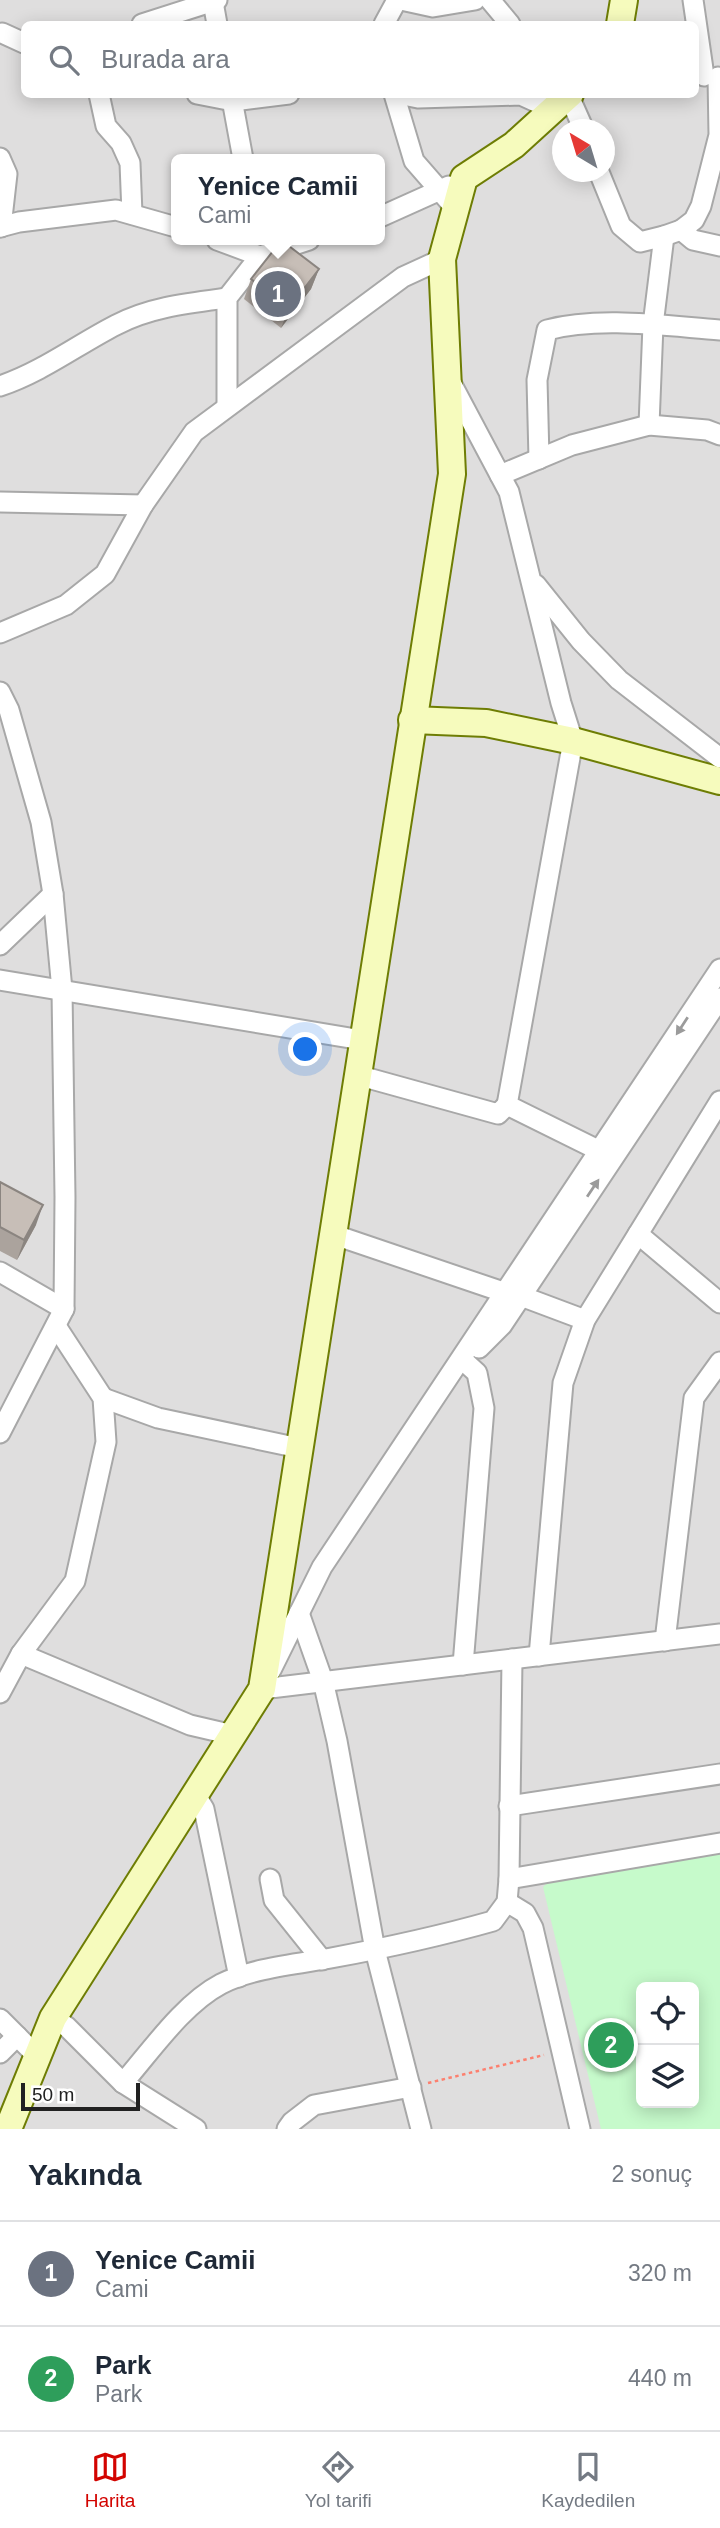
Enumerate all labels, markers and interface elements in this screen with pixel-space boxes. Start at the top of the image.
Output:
search box [21,21,699,98]
icon: search [45,41,83,79]
text: Burada ara [101,44,230,74]
north arrow [552,119,615,182]
popup [171,154,385,245]
text: Yenice Camii [198,171,358,201]
text: Cami [198,202,251,228]
pin: 1 [255,268,301,320]
one-way arrow [676,1016,689,1036]
your location [288,1032,322,1066]
one-way arrow [586,1179,599,1198]
map controls [636,1982,699,2108]
button: locate [636,1982,699,2045]
pin: 2 [588,2019,634,2071]
button: layers [636,2045,699,2108]
scale bar [21,2080,140,2112]
text: 50 m [32,2084,74,2105]
text: Yakında [28,2158,141,2191]
text: 2 sonuç [611,2161,692,2187]
text: Yenice Camii [95,2245,255,2275]
text: 1 [45,2260,57,2286]
text: 320 m [628,2260,692,2286]
text: Cami [95,2276,149,2302]
text: Park [95,2350,151,2380]
text: 2 [45,2365,57,2391]
text: 440 m [628,2365,692,2391]
text: Park [95,2381,142,2407]
tab: Harita [85,2448,135,2512]
tab: Yol tarifi [305,2448,372,2512]
tab: Kaydedilen [541,2448,635,2512]

